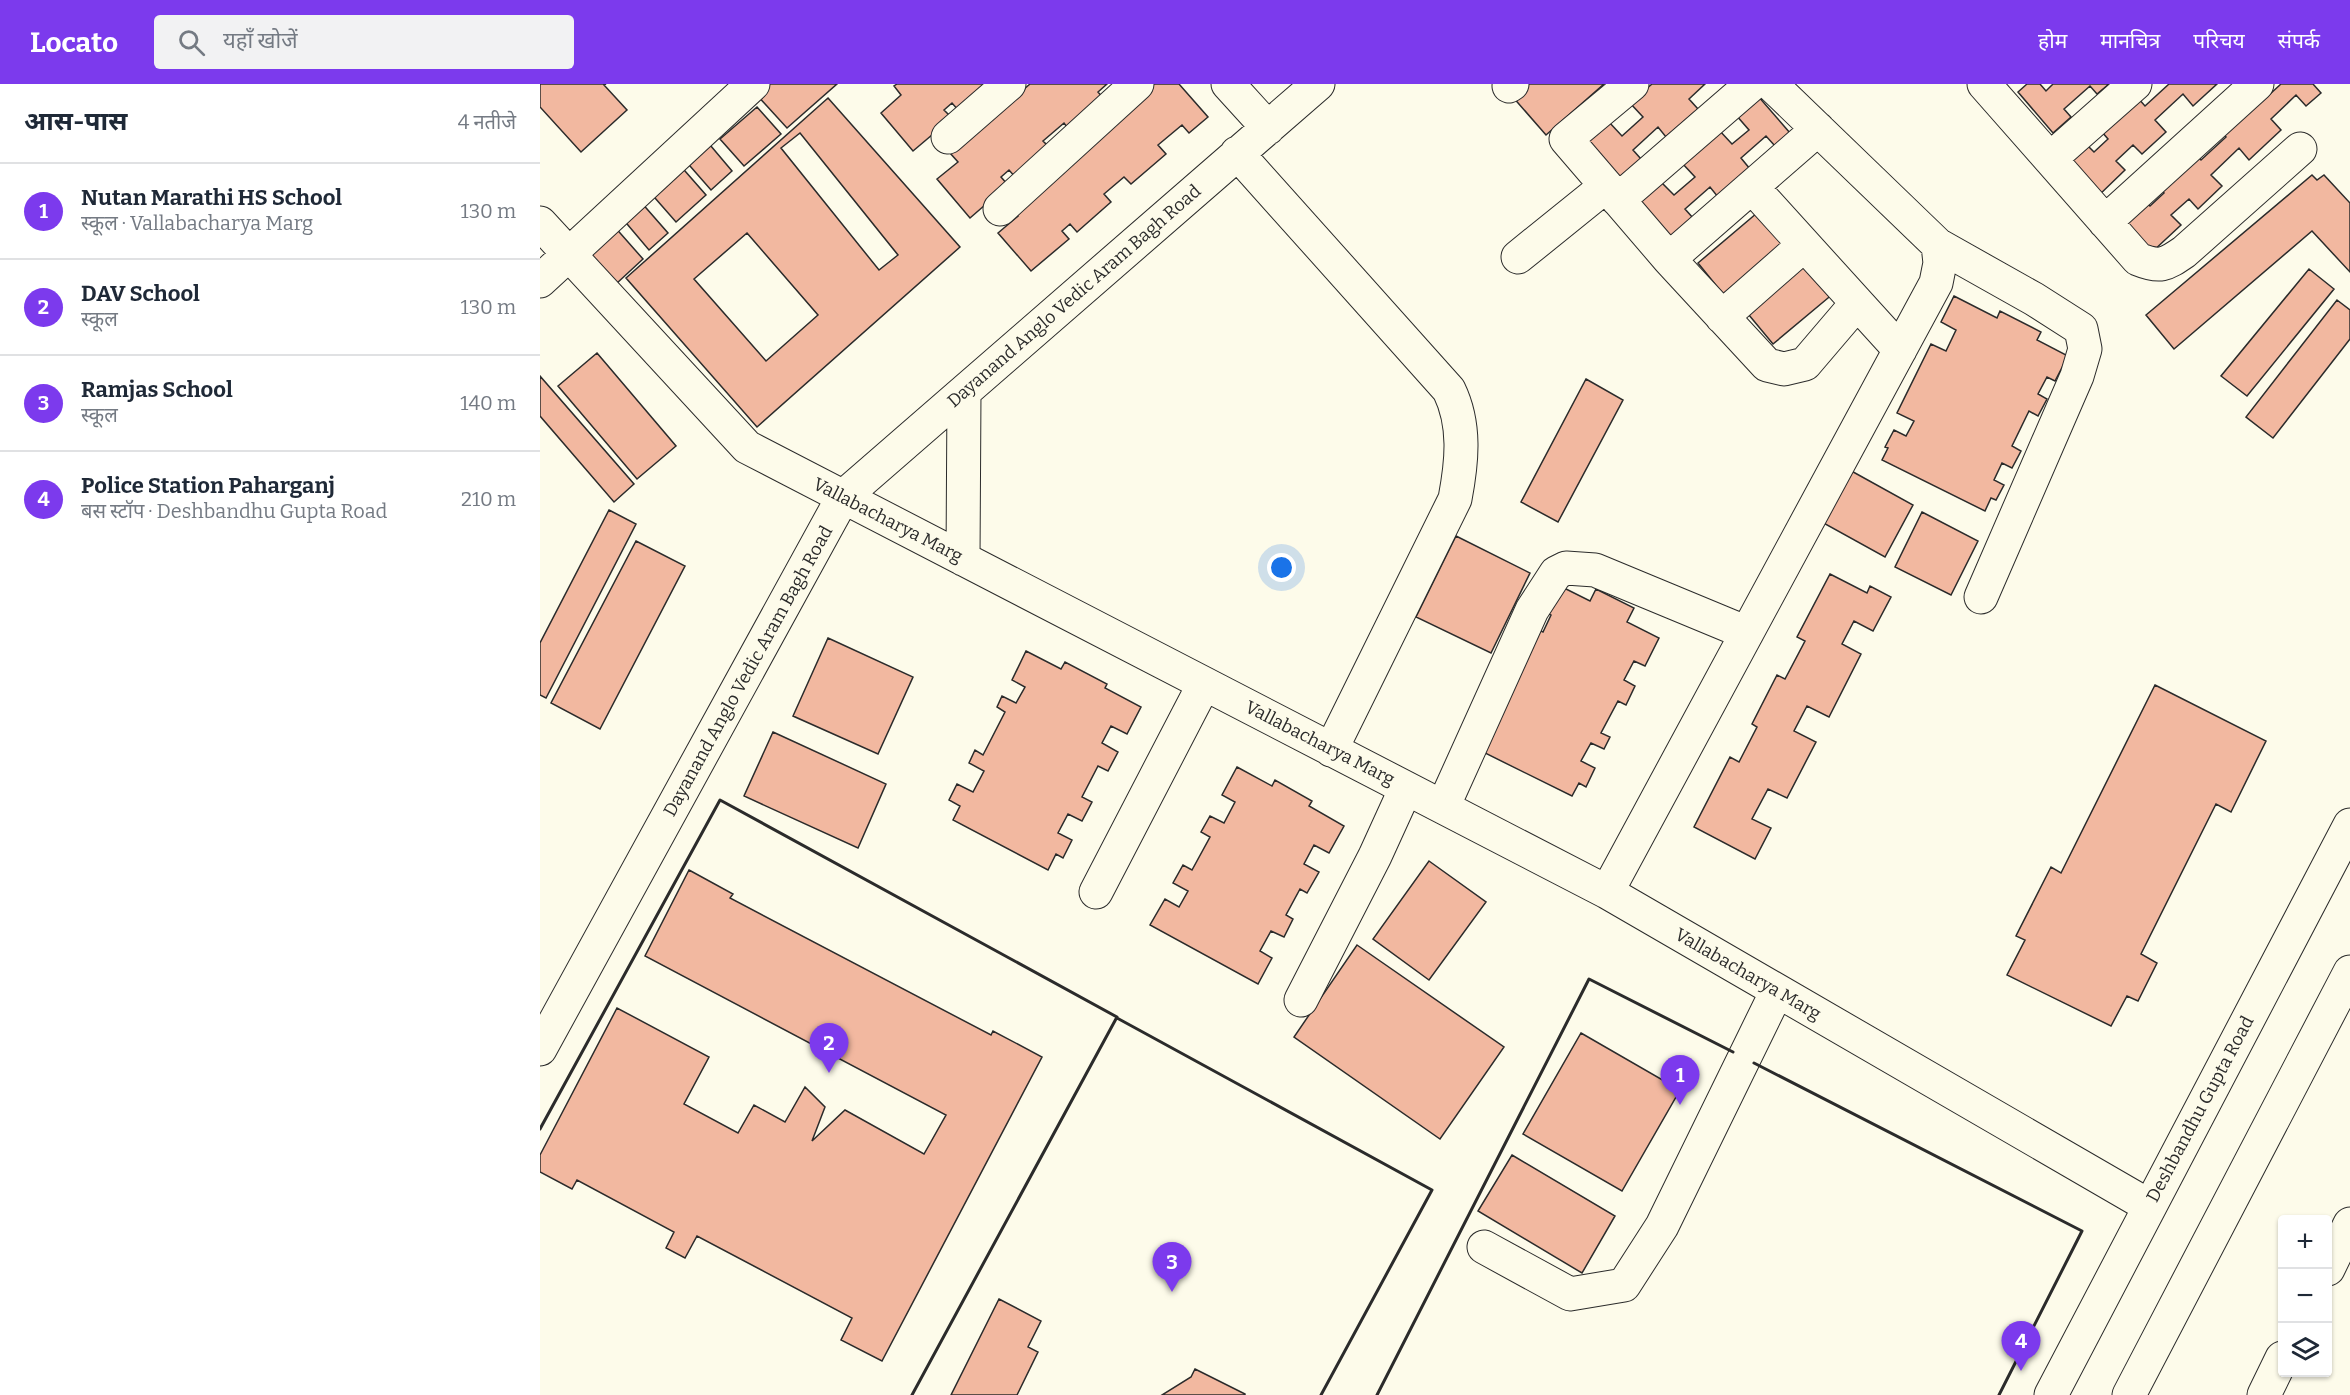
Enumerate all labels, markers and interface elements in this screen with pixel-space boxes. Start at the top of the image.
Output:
search box [154,15,574,69]
text: Locato [30,26,118,59]
icon: search [175,26,208,59]
text: यहाँ खोजें [223,27,298,54]
text: होम [2038,28,2067,54]
text: मानचित्र [2100,28,2160,54]
text: परिचय [2193,28,2245,54]
text: संपर्क [2278,28,2320,54]
text: आस-पास [24,106,127,137]
text: 4 नतीजे [458,110,516,134]
street label: Dayanand Anglo Vedic Aram Bagh Road [943,180,1206,412]
text: Nutan Marathi HS School [81,184,342,211]
text: 1 [39,199,48,223]
text: 130 m [461,199,516,223]
text: स्कूल · Vallabacharya Marg [81,211,313,235]
text: DAV School [81,280,200,307]
text: 2 [38,295,49,319]
text: 130 m [461,295,516,319]
text: स्कूल [81,307,118,331]
text: Ramjas School [81,376,233,403]
text: 3 [38,391,49,415]
text: 140 m [460,391,516,415]
text: स्कूल [81,403,118,427]
text: Police Station Paharganj [81,472,335,499]
street label: Vallabacharya Marg [809,473,967,567]
text: 4 [37,487,50,511]
text: 210 m [461,487,516,511]
text: बस स्टॉप · Deshbandhu Gupta Road [81,499,387,523]
street label: Dayanand Anglo Vedic Aram Bagh Road [659,522,837,820]
your location [1267,553,1296,582]
street label: Vallabacharya Marg [1241,696,1399,790]
street label: Vallabacharya Marg [1671,923,1825,1025]
street label: Deshbandhu Gupta Road [2142,1012,2259,1206]
pin: 2 [810,1024,848,1073]
pin: 1 [1660,1056,1700,1105]
map controls [2278,1215,2332,1377]
button: + [2278,1215,2332,1269]
pin: 3 [1152,1242,1192,1292]
button: − [2278,1269,2332,1323]
pin: 4 [2002,1322,2040,1371]
button: layers [2278,1323,2332,1377]

